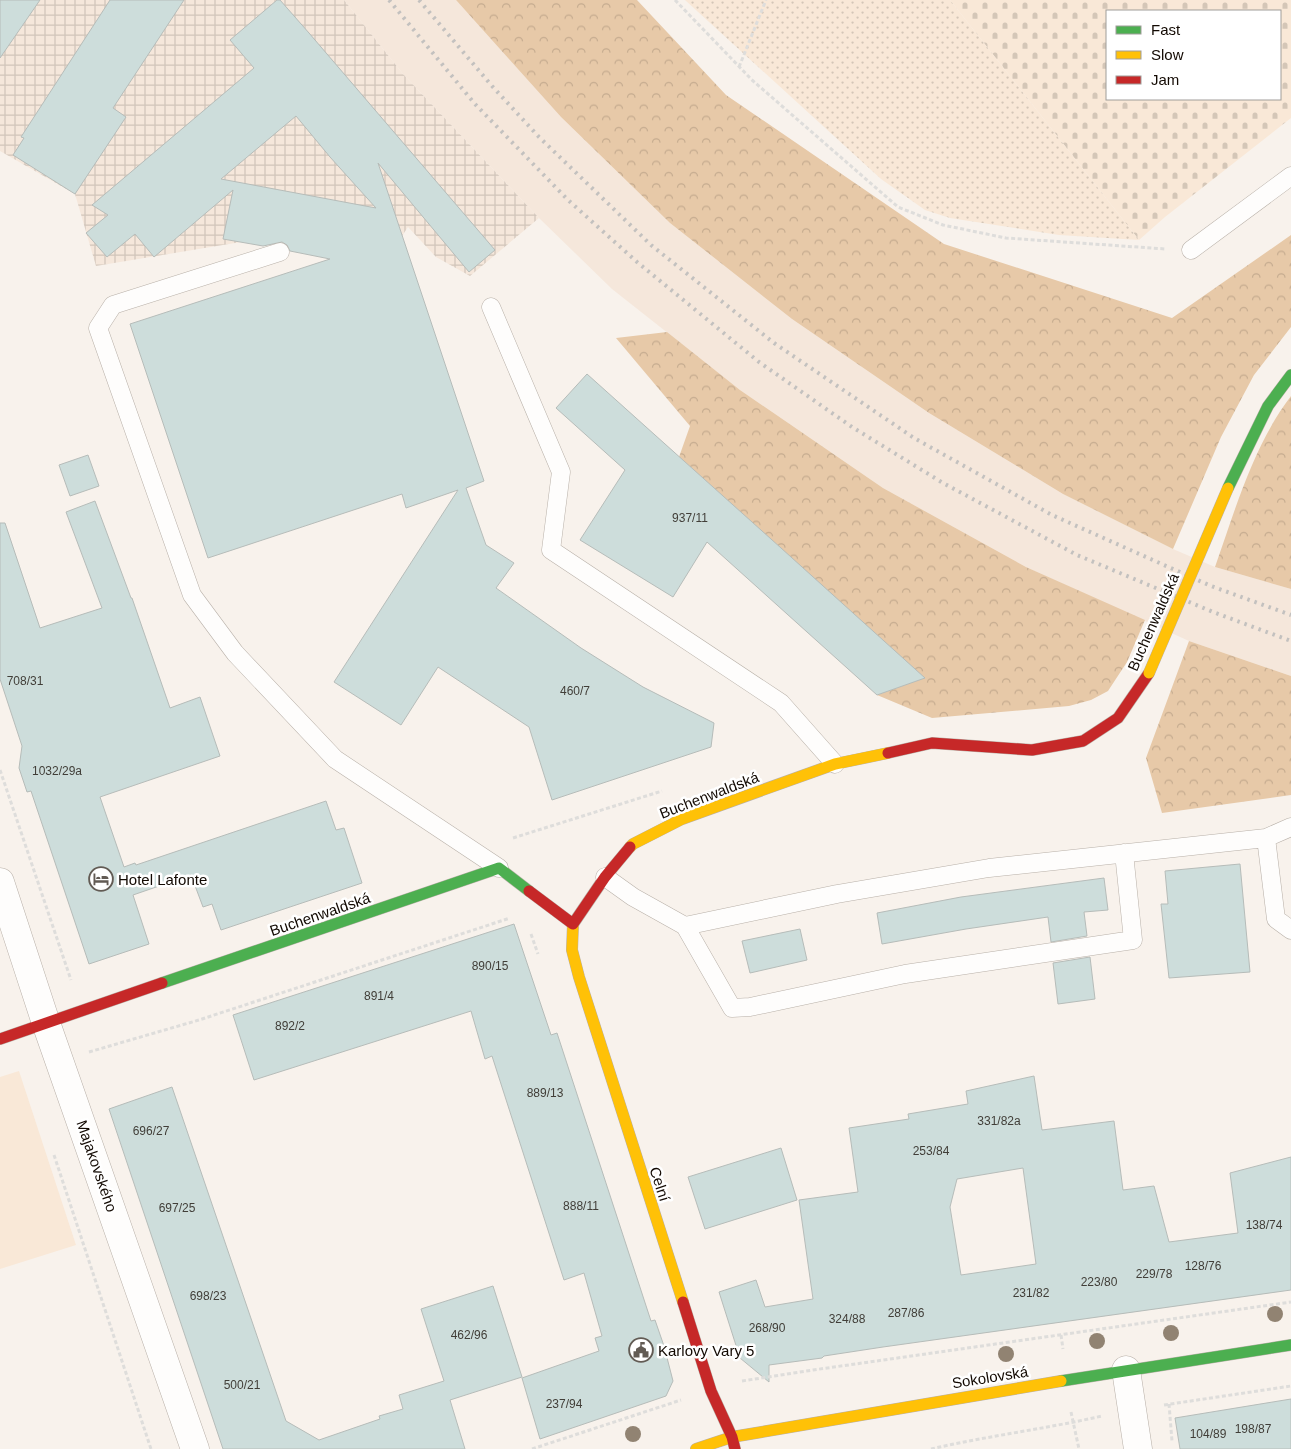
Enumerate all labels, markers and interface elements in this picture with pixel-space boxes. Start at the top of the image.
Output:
legend [1106,10,1281,100]
text: Fast [1151,21,1181,38]
text: Slow [1151,46,1184,63]
text: Jam [1151,71,1179,88]
house number: 937/11 [672,511,708,525]
street label: Buchenwaldská [1124,570,1182,673]
house number: 708/31 [7,674,44,688]
house number: 460/7 [560,684,590,698]
house number: 1032/29a [32,764,82,778]
street label: Buchenwaldská [657,768,762,822]
hotel icon: Hotel Lafonte [88,866,114,892]
place label: Hotel Lafonte [118,871,207,888]
street label: Buchenwaldská [268,889,373,939]
house number: 890/15 [472,959,509,973]
house number: 891/4 [364,989,394,1003]
house number: 892/2 [275,1019,305,1033]
house number: 889/13 [527,1086,564,1100]
house number: 331/82a [977,1114,1021,1128]
street label: Majakovského [73,1118,121,1214]
house number: 696/27 [133,1124,170,1138]
house number: 253/84 [913,1144,950,1158]
street label: Celní [647,1165,674,1204]
house number: 888/11 [563,1199,599,1213]
house number: 697/25 [159,1201,196,1215]
house number: 138/74 [1246,1218,1283,1232]
house number: 128/76 [1185,1259,1222,1273]
house number: 229/78 [1136,1267,1173,1281]
house number: 223/80 [1081,1275,1118,1289]
house number: 231/82 [1013,1286,1050,1300]
house number: 698/23 [190,1289,227,1303]
house number: 287/86 [888,1306,925,1320]
house number: 324/88 [829,1312,866,1326]
house number: 268/90 [749,1321,786,1335]
house number: 462/96 [451,1328,488,1342]
public building icon: Karlovy Vary 5 [628,1337,654,1363]
place label: Karlovy Vary 5 [658,1342,754,1359]
street label: Sokolovská [951,1363,1030,1391]
house number: 500/21 [224,1378,261,1392]
house number: 237/94 [546,1397,583,1411]
house number: 198/87 [1235,1422,1272,1436]
house number: 104/89 [1190,1427,1227,1441]

